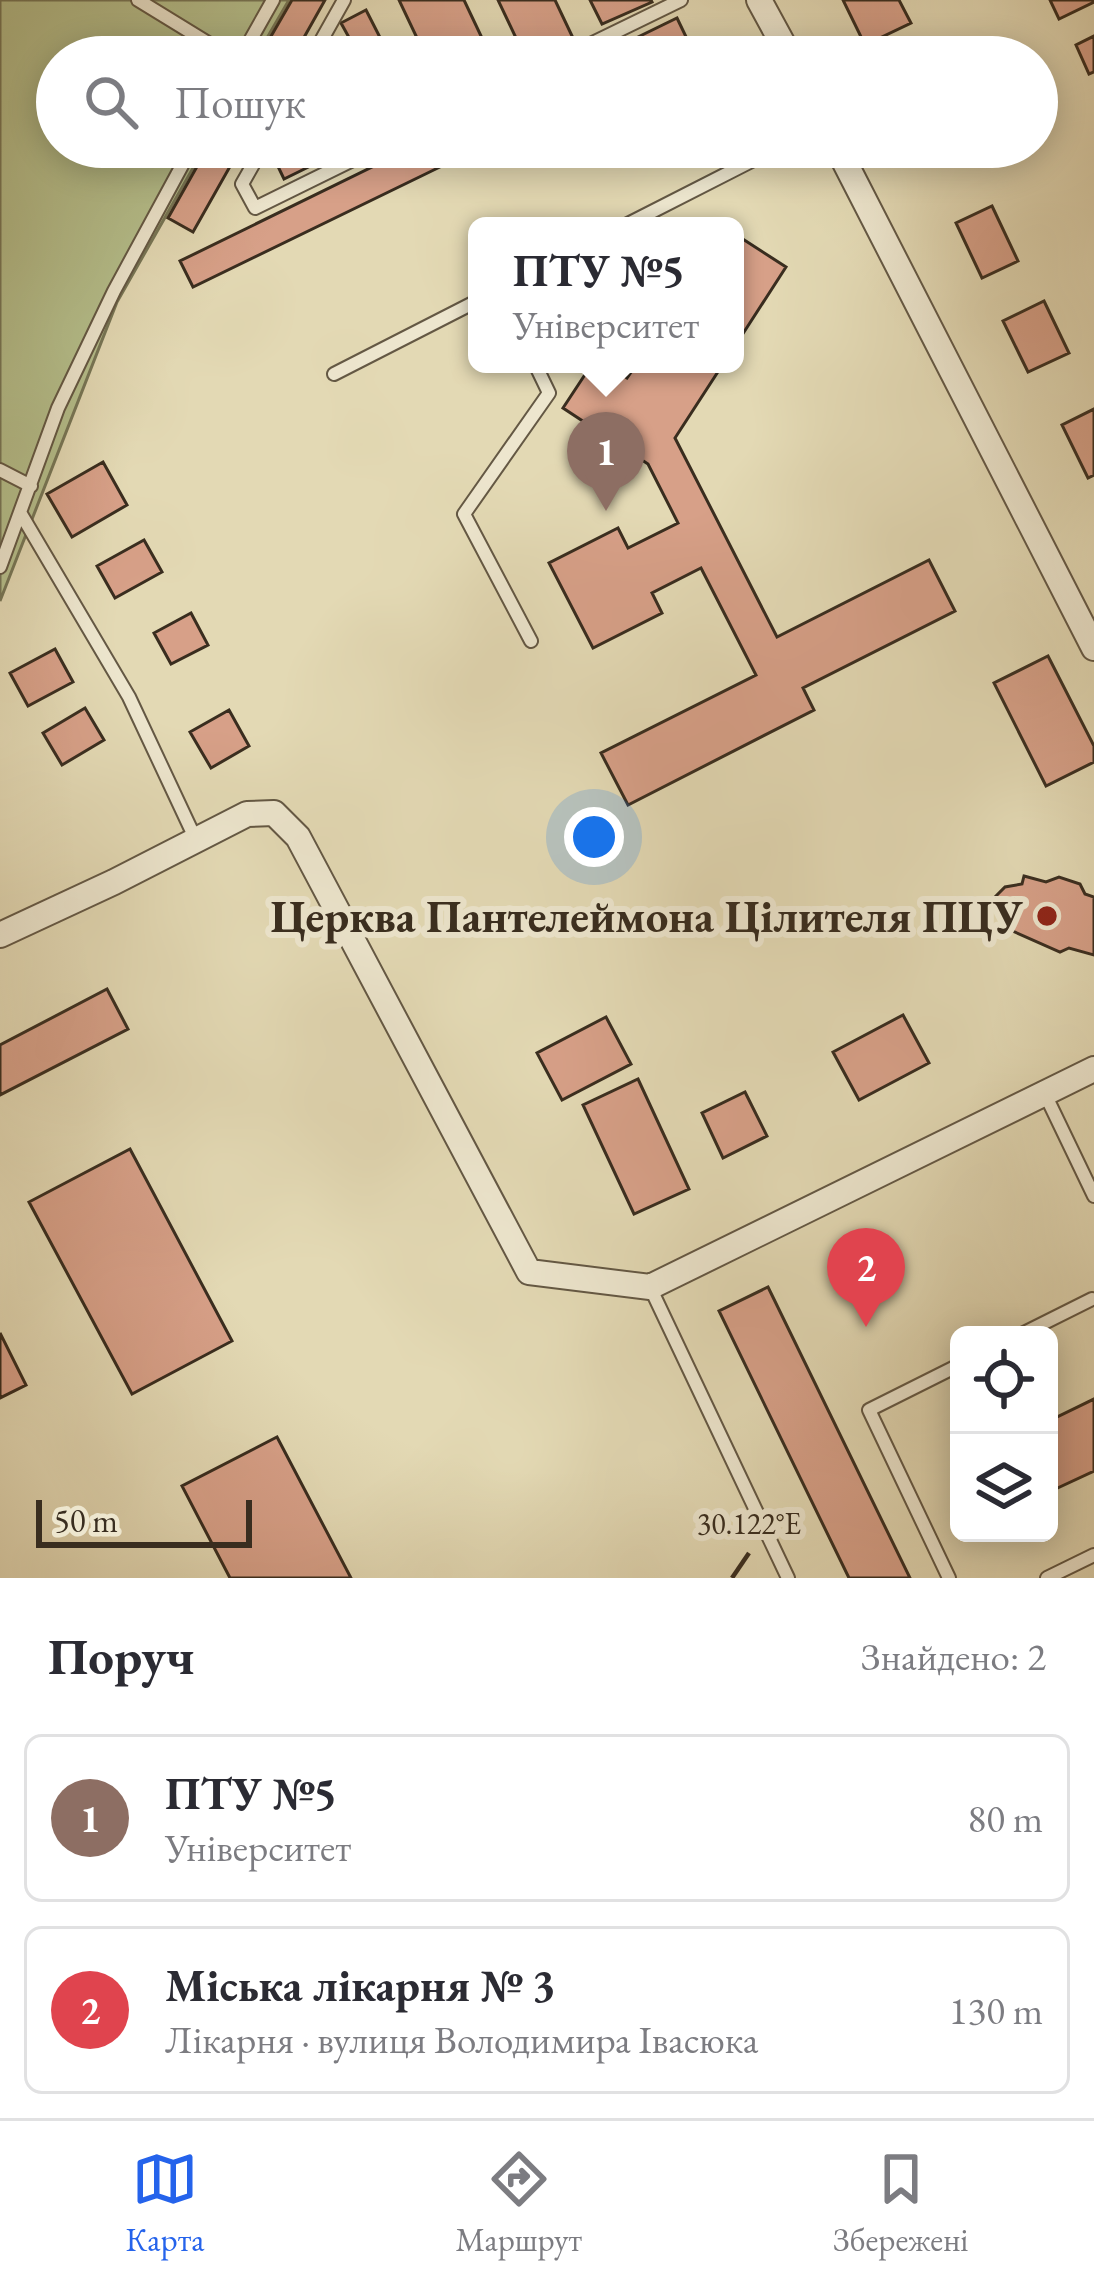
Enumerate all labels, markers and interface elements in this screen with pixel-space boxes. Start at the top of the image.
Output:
search box [36,36,1058,168]
icon: search [78,69,144,135]
text: Пошук [174,73,306,131]
popup [468,217,744,373]
text: ПТУ №5 [513,241,685,299]
text: Університет [513,299,699,350]
pin: 1 [567,412,645,511]
your location [564,807,624,867]
place label: Церква Пантелеймона Цілителя ПЦУ [270,887,1024,945]
marker: Церква Пантелеймона Цілителя ПЦУ [1034,903,1060,929]
pin: 2 [827,1228,905,1327]
map controls [950,1326,1058,1542]
button: locate [950,1326,1058,1434]
button: layers [950,1434,1058,1542]
scale bar [36,1494,252,1547]
text: 50 m [54,1499,118,1542]
text: 30.122°E [697,1504,801,1543]
text: Поруч [48,1623,194,1689]
text: Знайдено: 2 [861,1631,1046,1682]
text: ПТУ №5 [165,1764,337,1822]
text: 1 [80,1793,100,1844]
text: 80 m [967,1793,1043,1844]
text: Університет [165,1822,351,1873]
text: Міська лікарня № 3 [165,1956,556,2014]
text: 2 [80,1985,100,2036]
text: 130 m [949,1985,1043,2036]
text: Лікарня · вулиця Володимира Івасюка [165,2014,758,2065]
tab: Карта [126,2146,204,2261]
tab: Маршрут [455,2146,582,2261]
tab: Збережені [833,2146,968,2261]

